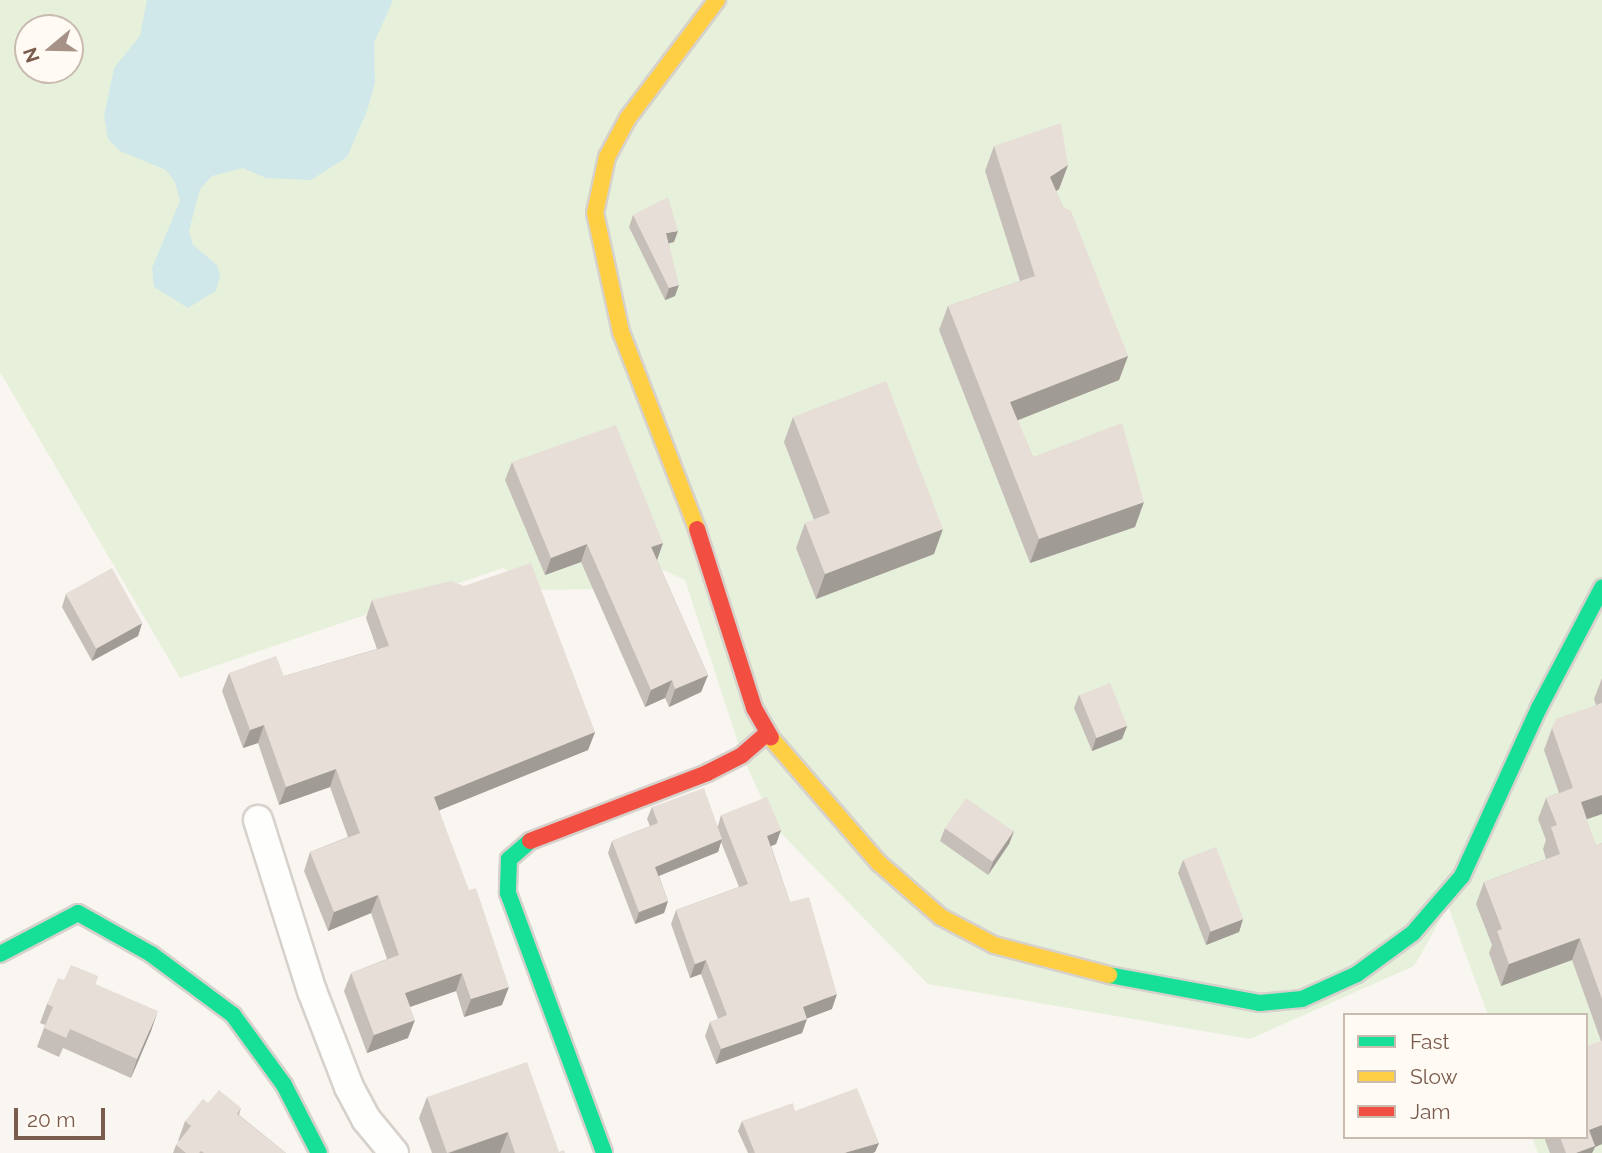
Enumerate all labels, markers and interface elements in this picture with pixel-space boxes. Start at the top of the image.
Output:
north arrow [14,14,84,84]
text: N [18,45,44,66]
legend [1343,1013,1588,1139]
text: Fast [1410,1029,1450,1054]
text: Slow [1410,1064,1458,1089]
scale bar [18,1094,108,1138]
text: Jam [1410,1099,1451,1124]
text: 20 m [27,1107,75,1132]

